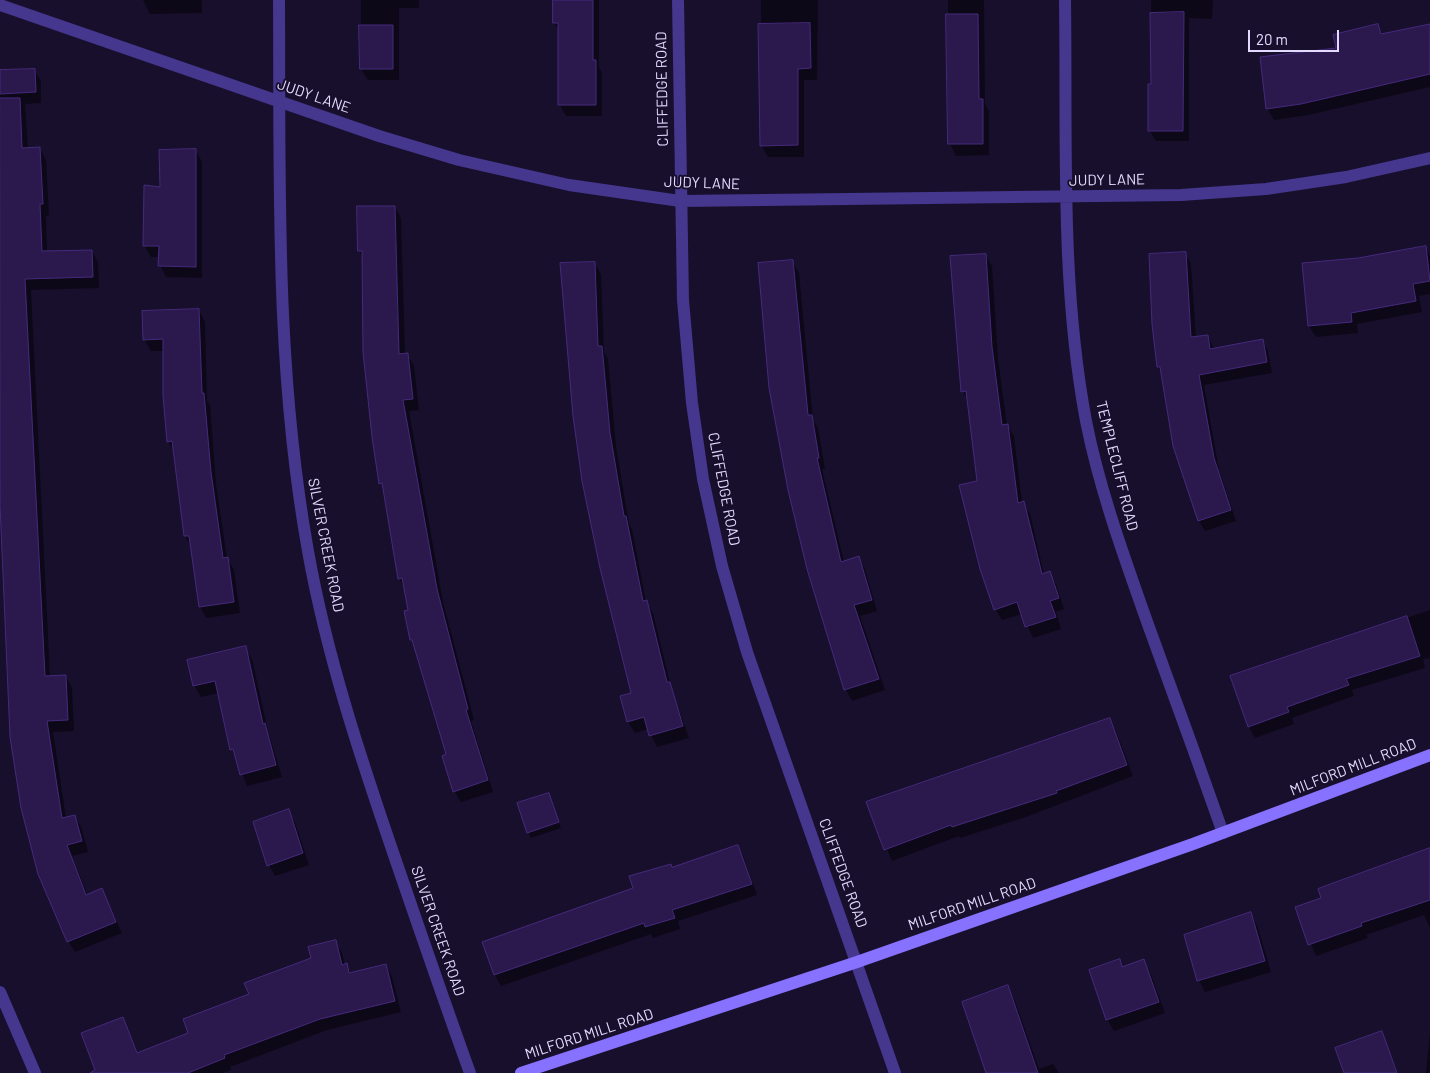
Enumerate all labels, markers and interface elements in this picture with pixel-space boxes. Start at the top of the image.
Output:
scale bar [1250,20,1341,52]
text: 20 m [1256,30,1288,48]
street label: CLIFFEDGE ROAD [652,31,672,147]
street label: JUDY LANE [275,75,353,117]
street label: JUDY LANE [1069,170,1145,190]
street label: JUDY LANE [664,173,740,193]
street label: TEMPLECLIFF ROAD [1092,399,1142,533]
street label: CLIFFEDGE ROAD [704,431,744,547]
street label: SILVER CREEK ROAD [304,477,348,613]
street label: MILFORD MILL ROAD [1287,735,1419,799]
street label: CLIFFEDGE ROAD [815,816,871,930]
street label: SILVER CREEK ROAD [407,864,469,998]
street label: MILFORD MILL ROAD [906,874,1038,934]
street label: MILFORD MILL ROAD [523,1005,655,1063]

